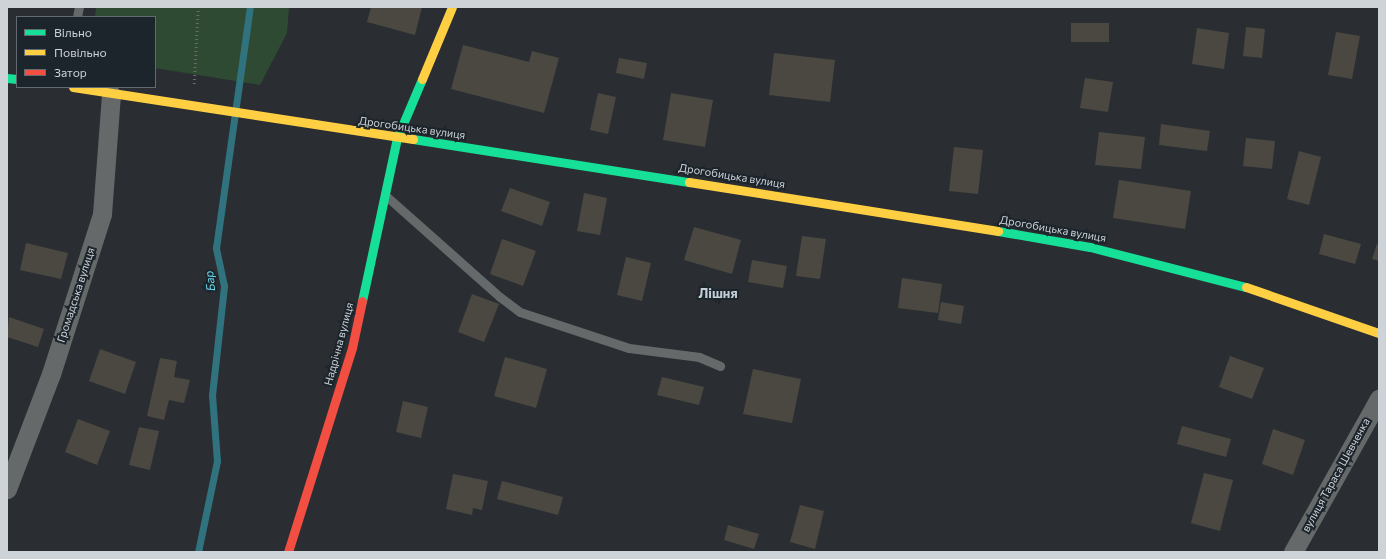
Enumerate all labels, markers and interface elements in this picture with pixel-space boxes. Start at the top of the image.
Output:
legend [16,16,156,88]
text: Вільно [54,25,92,39]
text: Повільно [54,45,107,59]
text: Затор [54,65,87,79]
street label: Дрогобицька вулиця [358,114,466,142]
street label: Дрогобицька вулиця [678,161,786,191]
street label: Дрогобицька вулиця [999,213,1107,245]
street label: Громадська вулиця [54,246,98,344]
water label: Бар [202,270,218,292]
district label: Лішня [698,285,738,301]
street label: Надрічна вулиця [322,301,356,387]
street label: вулиця Тараса Шевченка [1299,416,1373,534]

